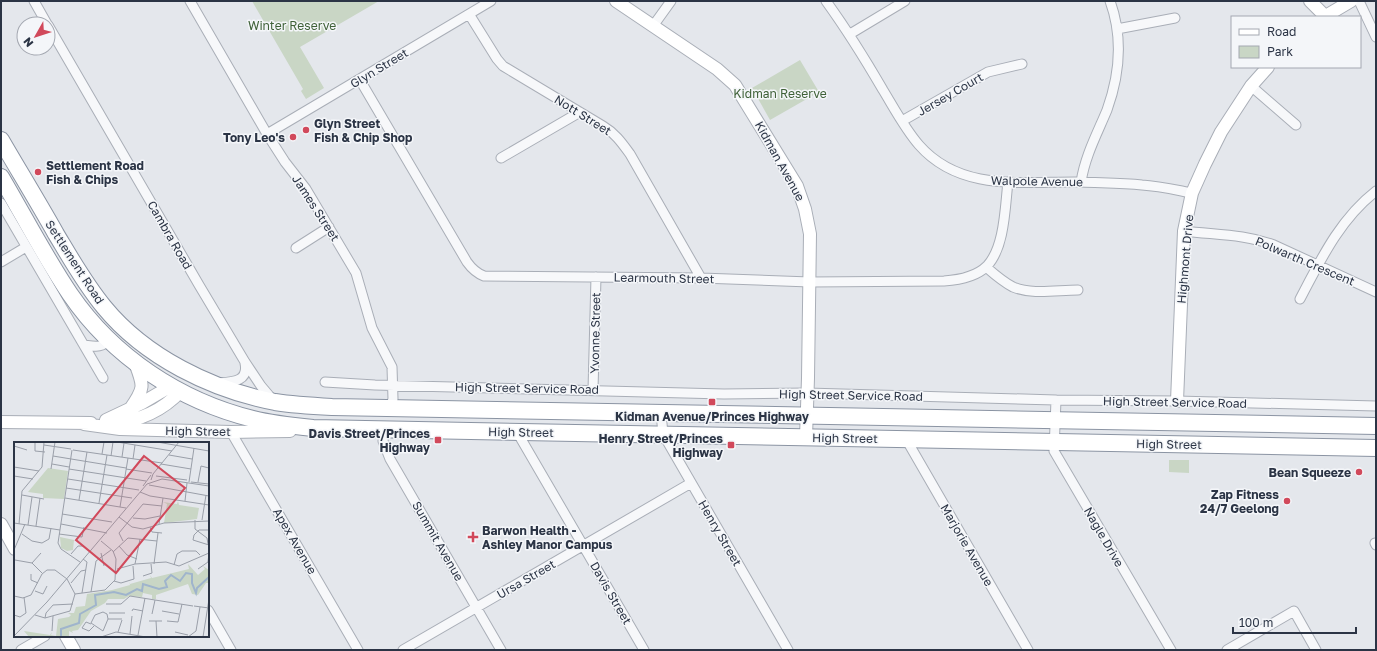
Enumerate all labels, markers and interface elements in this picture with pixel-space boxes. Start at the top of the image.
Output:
north arrow [16,16,56,56]
legend [1231,16,1361,68]
park label: Winter Reserve [248,18,336,33]
text: Road [1267,24,1296,39]
text: N [20,35,36,50]
text: Park [1267,44,1293,59]
street label: Glyn Street [347,45,411,91]
street label: Jersey Court [914,69,986,119]
park label: Kidman Reserve [733,86,827,101]
street label: Nott Street [552,92,614,139]
place label: Glyn Street Fish & Chip Shop [314,116,413,145]
street label: Kidman Avenue [752,118,808,204]
marker: Glyn Street Fish & Chip Shop [301,125,311,135]
place label: Tony Leo's [223,130,285,145]
marker: Tony Leo's [288,132,298,142]
place label: Settlement Road Fish & Chips [46,158,144,187]
marker: Settlement Road Fish & Chips [33,167,43,177]
street label: James Street [289,172,343,244]
street label: Walpole Avenue [991,173,1083,189]
street label: Cambra Road [144,198,196,272]
street label: Highmont Drive [1174,214,1196,304]
street label: Settlement Road [42,217,108,307]
street label: Polwarth Crescent [1253,233,1357,289]
street label: Learmouth Street [613,270,715,286]
street label: Yvonne Street [587,292,603,374]
street label: High Street Service Road [455,379,599,397]
street label: High Street Service Road [779,386,923,404]
street label: High Street Service Road [1103,393,1247,411]
marker: Kidman Avenue/Princes Highway [707,397,717,407]
place label: Kidman Avenue/Princes Highway [615,409,810,424]
street label: High Street [165,423,231,439]
street label: High Street [488,424,554,440]
place label: Davis Street/Princes Highway [309,426,431,455]
street label: High Street [812,430,878,446]
place label: Henry Street/Princes Highway [599,431,724,460]
marker: Davis Street/Princes Highway [433,435,443,445]
street label: High Street [1136,436,1202,452]
marker: Henry Street/Princes Highway [726,440,736,450]
inset map [14,442,209,637]
place label: Bean Squeeze [1268,465,1351,480]
marker: Bean Squeeze [1354,467,1364,477]
place label: Zap Fitness 24/7 Geelong [1200,487,1279,516]
marker: Zap Fitness 24/7 Geelong [1282,496,1292,506]
street label: Henry Street [695,497,745,569]
street label: Summit Avenue [409,498,467,584]
street label: Marjorie Avenue [937,501,997,589]
street label: Nagle Drive [1081,504,1127,570]
street label: Apex Avenue [270,505,320,577]
place label: Barwon Health - Ashley Manor Campus [482,523,613,552]
marker: Barwon Health - Ashley Manor Campus [467,531,479,543]
street label: Ursa Street [494,556,558,602]
street label: Davis Street [587,559,635,627]
scale bar [1233,609,1356,635]
text: 100 m [1239,615,1273,630]

